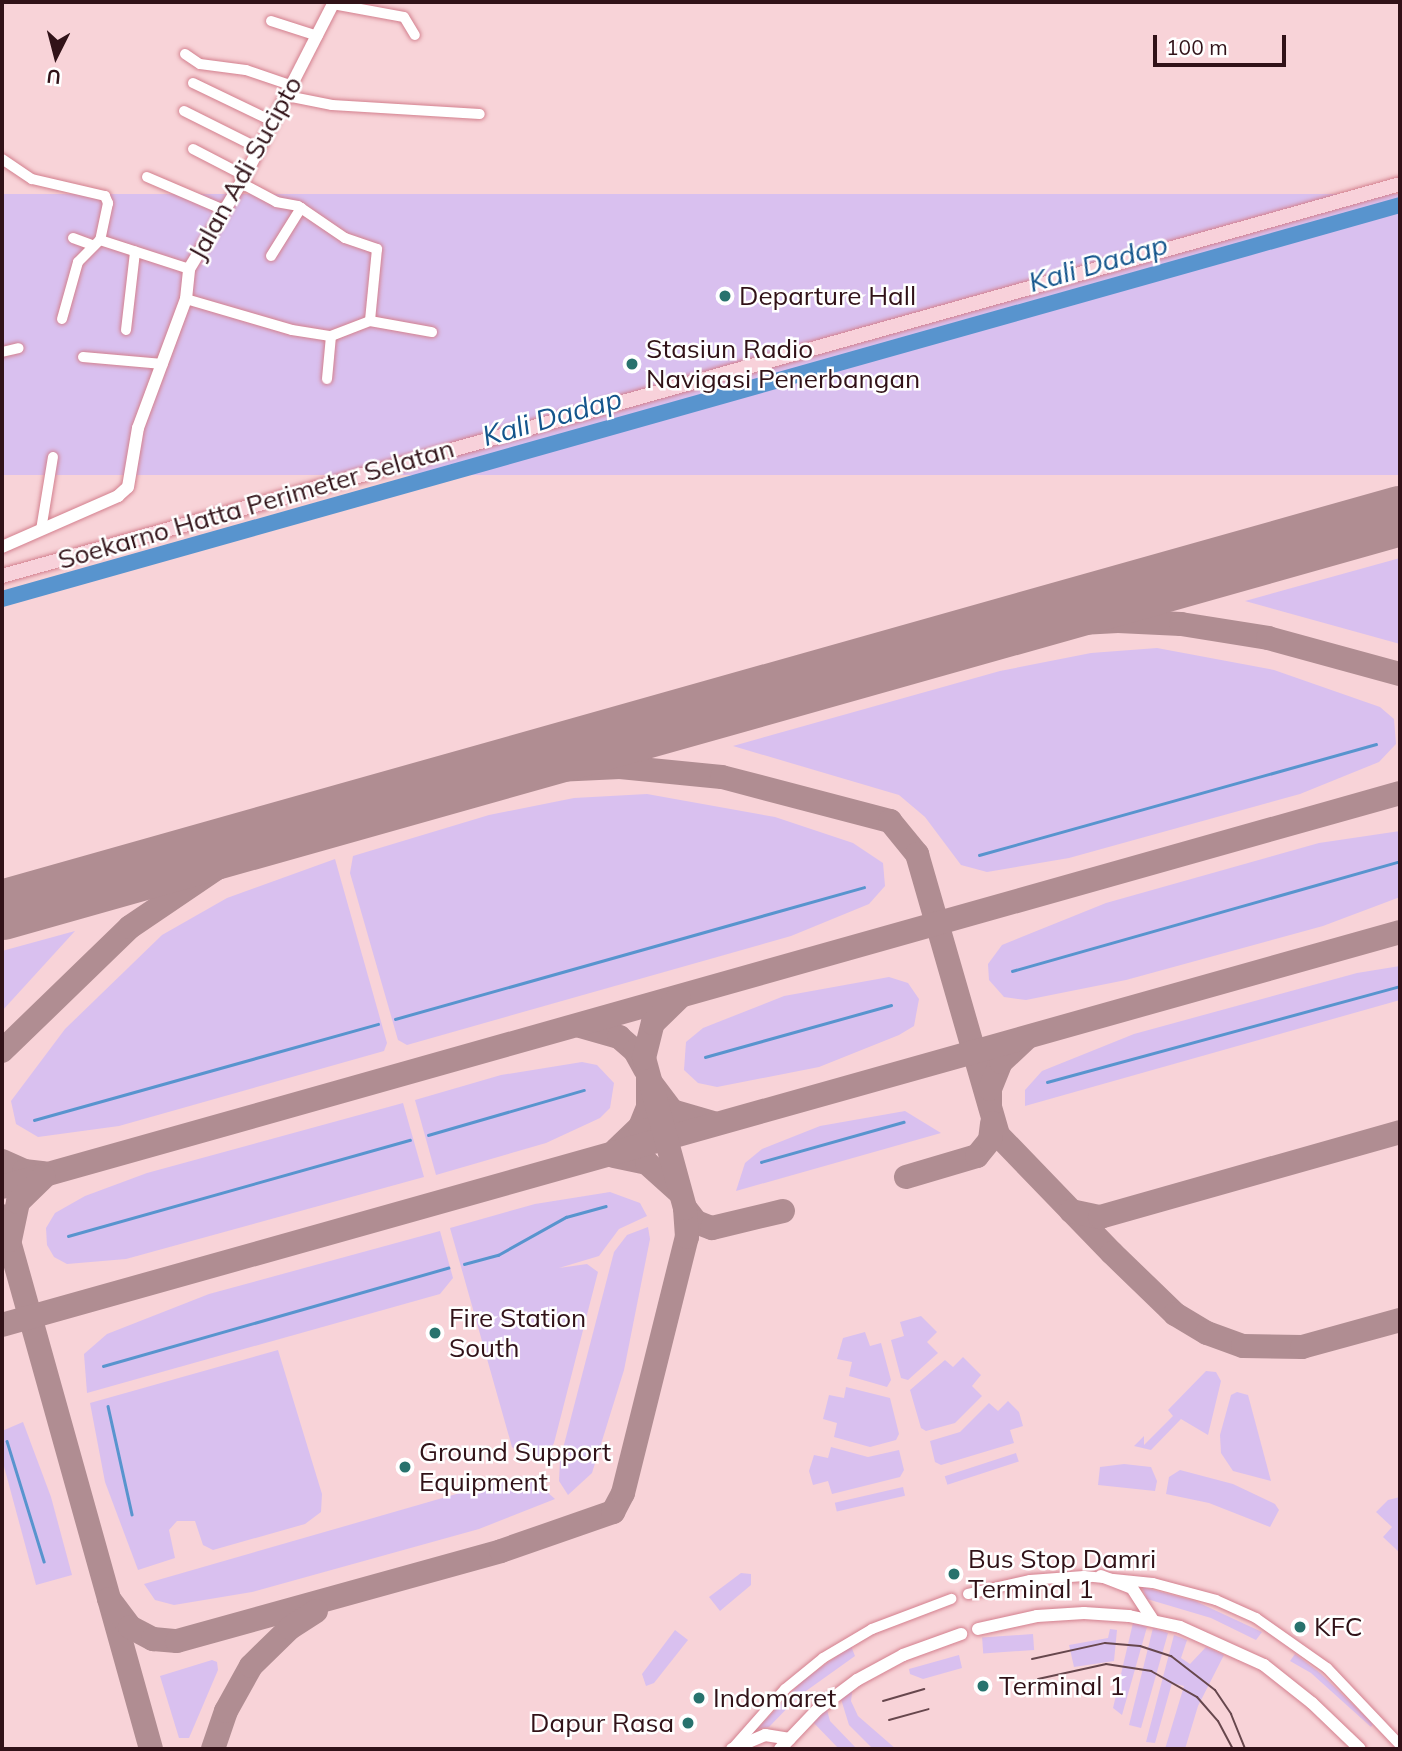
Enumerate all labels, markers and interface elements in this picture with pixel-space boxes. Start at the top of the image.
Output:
north arrow [21,21,91,91]
scale bar [1157,21,1290,65]
text: 100 m [1166,34,1228,60]
text: U [46,64,62,90]
street label: Jalan Adi Sucipto [182,71,308,265]
water label: Kali Dadap [1024,227,1172,299]
place label: Departure Hall [739,280,916,312]
marker: Departure Hall [717,288,733,304]
place label: Stasiun Radio Navigasi Penerbangan [646,333,920,394]
marker: Stasiun Radio Navigasi Penerbangan [624,356,640,372]
water label: Kali Dadap [478,381,626,453]
street label: Soekarno Hatta Perimeter Selatan [54,432,458,576]
place label: Fire Station South [449,1302,586,1364]
marker: Fire Station South [427,1325,443,1341]
place label: Ground Support Equipment [419,1436,611,1498]
marker: Ground Support Equipment [397,1459,413,1475]
place label: Bus Stop Damri Terminal 1 [968,1543,1156,1604]
marker: Bus Stop Damri Terminal 1 [946,1566,962,1582]
place label: KFC [1314,1611,1362,1643]
marker: KFC [1292,1619,1308,1635]
place label: Terminal 1 [999,1670,1125,1702]
marker: Terminal 1 [973,1676,993,1696]
place label: Indomaret [713,1682,836,1714]
marker: Indomaret [691,1690,707,1706]
place label: Dapur Rasa [530,1707,674,1739]
marker: Dapur Rasa [680,1715,696,1731]

